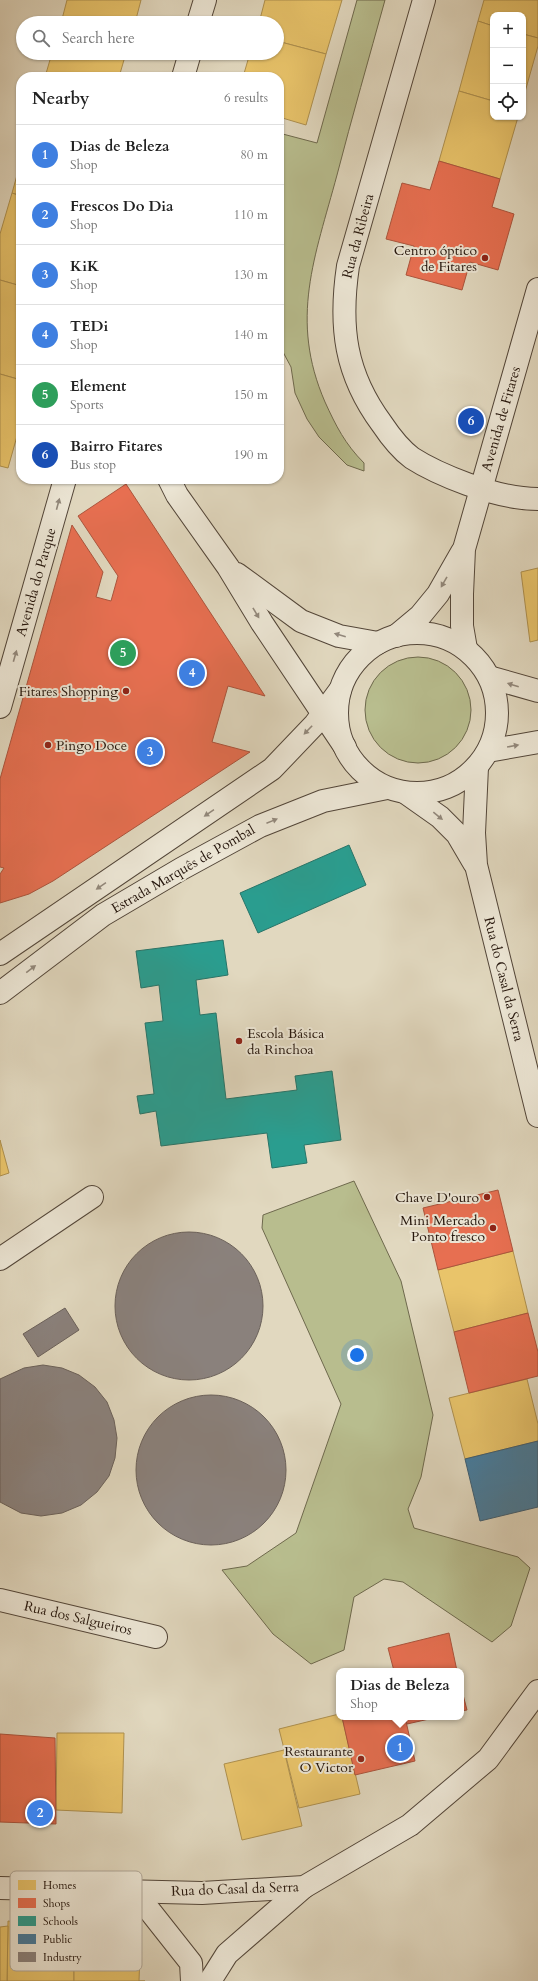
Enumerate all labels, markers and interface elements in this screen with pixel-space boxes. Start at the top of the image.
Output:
map controls [490,12,526,120]
button: + [490,12,526,48]
search box [16,16,284,60]
icon: search [30,27,52,49]
text: Search here [62,28,135,48]
button: − [490,48,526,84]
button: locate [490,84,526,120]
text: Nearby [32,87,89,110]
text: 6 results [224,89,268,107]
text: Dias de Beleza [70,136,170,156]
text: 1 [42,146,48,164]
text: 80 m [240,146,268,164]
text: Shop [70,156,98,174]
street label: Rua da Ribeira [338,191,378,281]
text: Frescos Do Dia [70,196,174,216]
text: 2 [42,206,48,224]
text: 110 m [234,206,268,224]
text: Shop [70,216,98,234]
place label: Centro óptico de Fitares [394,241,477,276]
marker: Centro óptico de Fitares [480,253,490,263]
text: KiK [70,256,99,276]
text: 3 [42,266,48,284]
text: 130 m [234,266,268,284]
text: Shop [70,276,98,294]
text: TEDi [70,316,108,336]
text: 4 [42,326,48,344]
text: 140 m [234,326,268,344]
text: Shop [70,336,98,354]
street label: Avenida de Fitares [477,364,525,474]
text: Element [70,376,126,396]
text: 5 [42,386,48,404]
text: 150 m [234,386,268,404]
text: Sports [70,396,104,414]
pin: 6 [458,406,484,436]
text: Bairro Fitares [70,436,162,456]
text: 6 [42,446,48,464]
text: 190 m [234,446,268,464]
text: Bus stop [70,456,116,474]
one-way arrow [56,498,62,510]
street label: Avenida do Parque [11,525,61,639]
one-way arrow [441,576,448,588]
one-way arrow [252,607,259,619]
one-way arrow [333,632,345,638]
pin: 5 [110,638,136,668]
one-way arrow [12,650,18,662]
pin: 4 [179,658,205,688]
place label: Fitares Shopping [19,682,118,701]
one-way arrow [507,682,519,688]
marker: Fitares Shopping [121,686,131,696]
one-way arrow [304,725,313,736]
place label: Pingo Doce [56,736,127,755]
pin: 3 [137,737,163,767]
marker: Pingo Doce [43,740,53,750]
one-way arrow [507,743,519,749]
one-way arrow [203,809,214,816]
one-way arrow [432,811,443,820]
one-way arrow [267,818,278,824]
street label: Estrada Marquês de Pombal [108,820,259,918]
one-way arrow [96,882,106,890]
street label: Rua do Casal da Serra [479,915,529,1043]
one-way arrow [26,965,37,973]
place label: Escola Básica da Rinchoa [247,1024,324,1059]
marker: Escola Básica da Rinchoa [234,1036,244,1046]
place label: Chave D'ouro [395,1188,479,1207]
marker: Chave D'ouro [482,1192,492,1202]
place label: Mini Mercado Ponto fresco [400,1211,485,1246]
marker: Mini Mercado Ponto fresco [488,1223,498,1233]
your location [347,1345,367,1365]
street label: Rua dos Salgueiros [22,1596,134,1640]
popup [336,1668,464,1720]
text: Dias de Beleza [350,1675,450,1695]
text: Shop [350,1695,378,1713]
pin: 1 [387,1733,413,1763]
place label: Restaurante O Victor [284,1742,354,1777]
marker: Restaurante O Victor [356,1754,366,1764]
pin: 2 [27,1798,53,1828]
legend [10,1871,142,1971]
street label: Rua do Casal da Serra [171,1877,299,1901]
text: Homes [43,1878,76,1893]
text: Shops [43,1896,70,1911]
text: Schools [43,1914,78,1929]
text: Public [43,1932,72,1947]
text: Industry [43,1950,82,1965]

